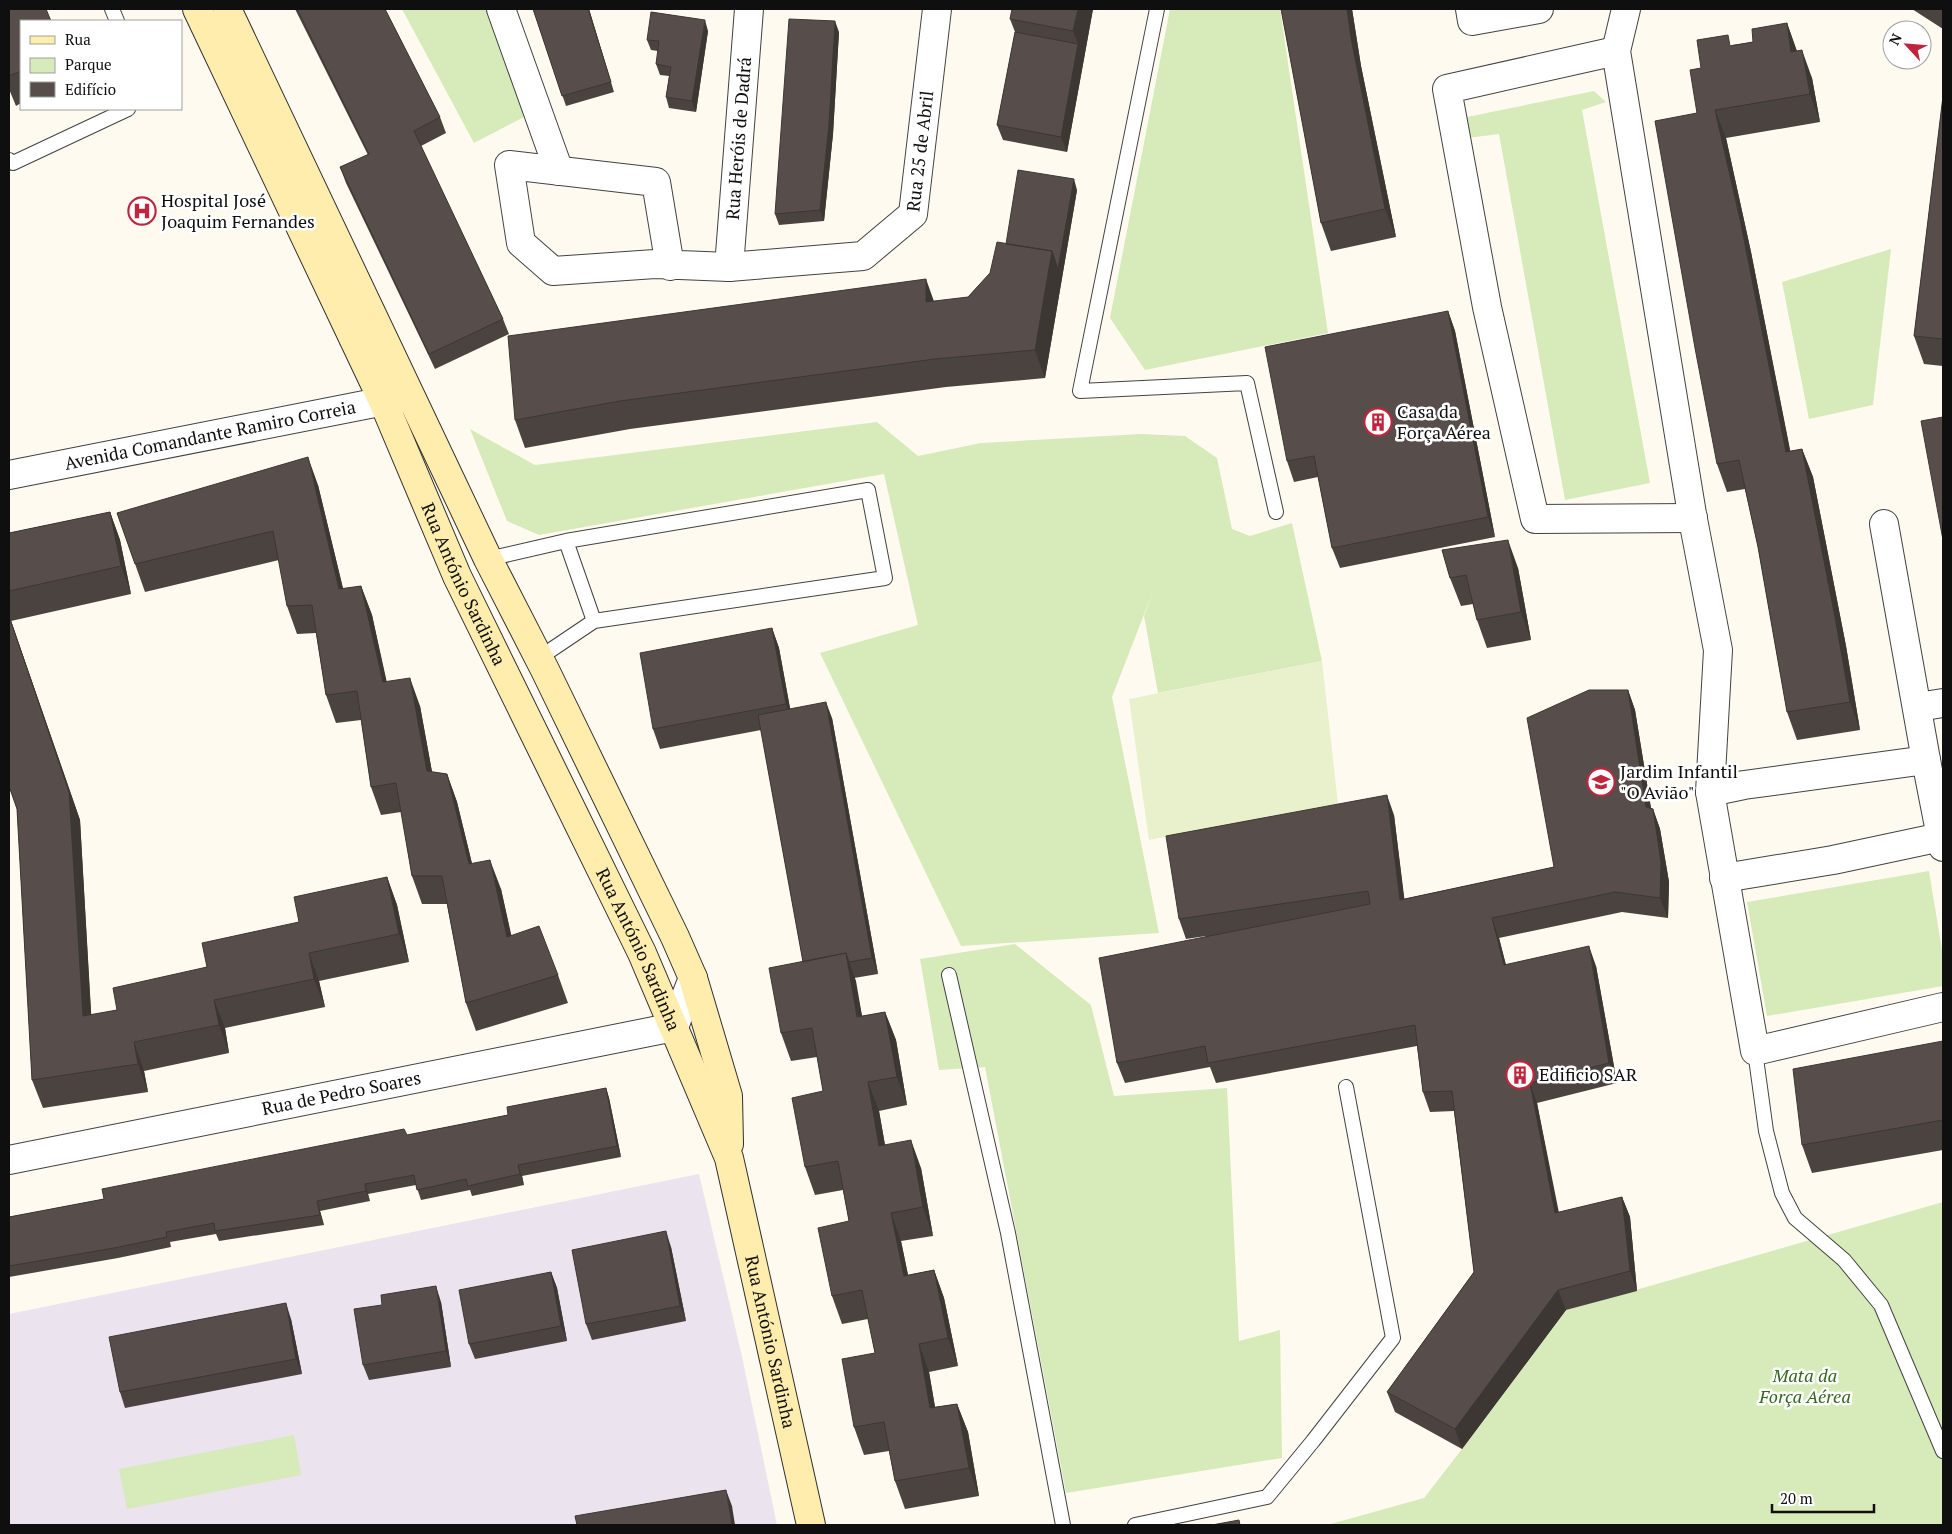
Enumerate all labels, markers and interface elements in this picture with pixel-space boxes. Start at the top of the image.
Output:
legend [20,20,182,110]
north arrow [1882,20,1932,70]
text: Rua [65,29,91,49]
text: N [1884,30,1906,48]
text: Parque [65,54,112,74]
street label: Rua Heróis de Dadrá [720,56,756,221]
text: Edifício [65,79,116,99]
street label: Rua 25 de Abril [900,89,938,213]
place label: Hospital José Joaquim Fernandes [161,188,315,233]
hospital icon: Hospital José Joaquim Fernandes [127,196,157,226]
street label: Avenida Comandante Ramiro Correia [62,394,358,475]
place label: Casa da Força Aérea [1397,399,1491,444]
building icon: Casa da Força Aérea [1363,407,1393,437]
street label: Rua António Sardinha [416,499,512,669]
place label: Jardim Infantil "O Avião" [1620,759,1738,804]
school or university icon: Jardim Infantil "O Avião" [1586,767,1616,797]
street label: Rua António Sardinha [591,864,687,1034]
building icon: Edificio SAR [1505,1060,1535,1090]
place label: Edificio SAR [1539,1062,1638,1086]
street label: Rua de Pedro Soares [260,1065,423,1120]
street label: Rua António Sardinha [740,1253,802,1430]
park label: Mata da Força Aérea [1758,1363,1851,1408]
scale bar [1772,1482,1874,1514]
text: 20 m [1780,1488,1813,1508]

